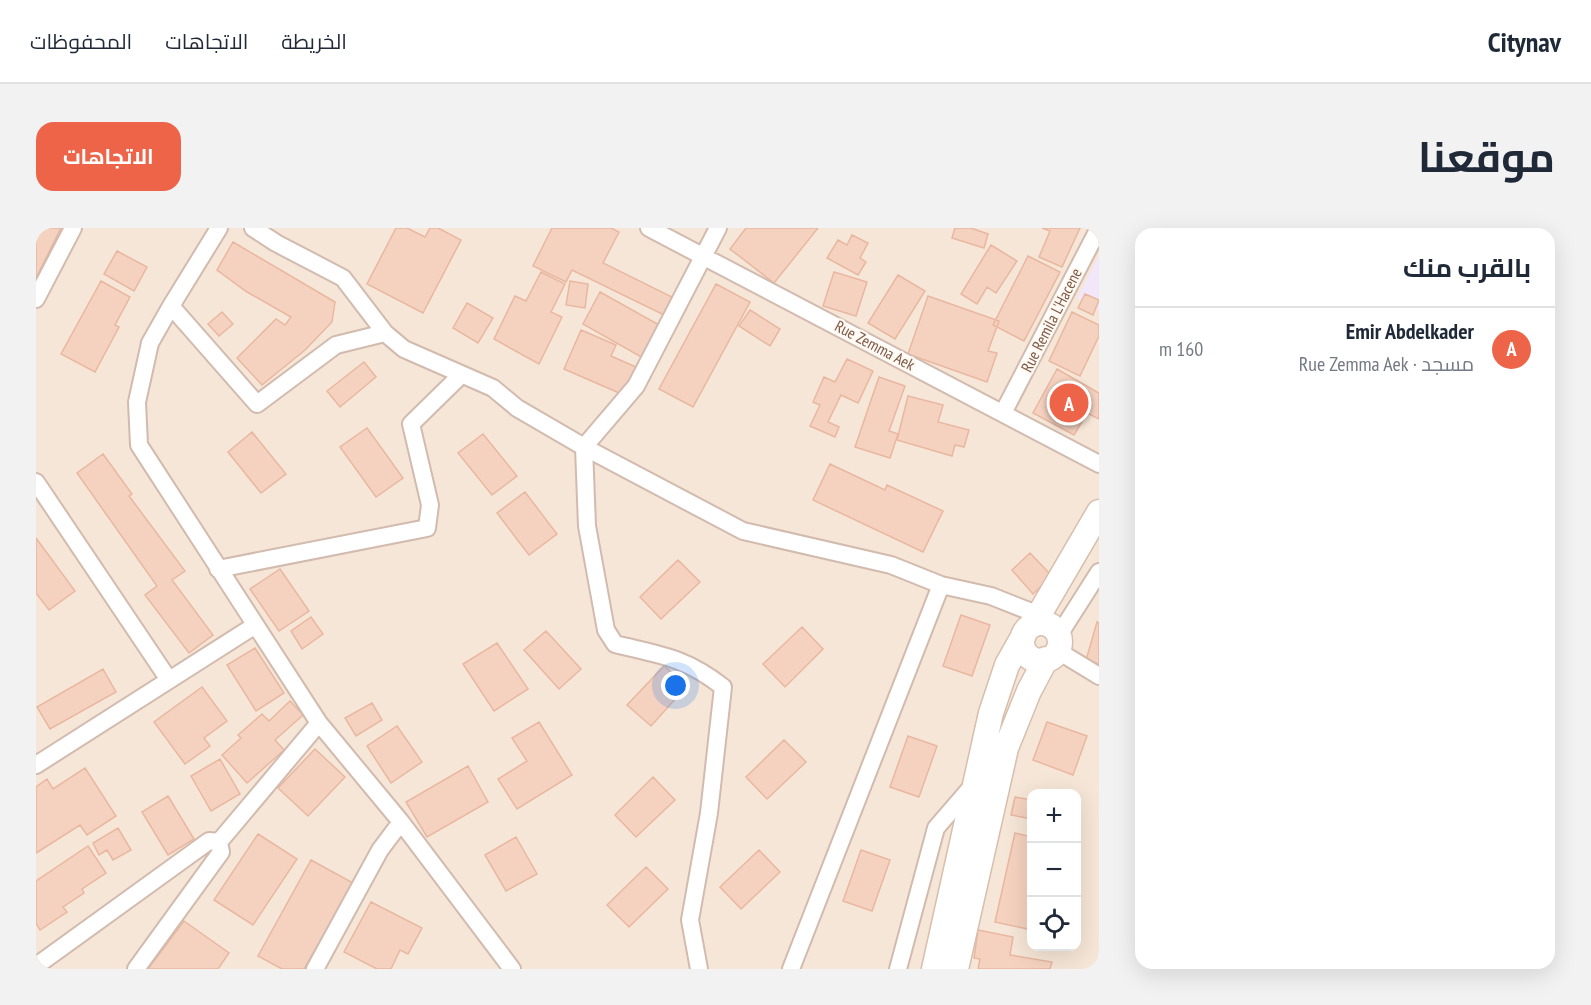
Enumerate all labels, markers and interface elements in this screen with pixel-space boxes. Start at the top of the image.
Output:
text: Citynav [1488,23,1561,60]
text: المحفوظات [30,28,132,55]
text: الاتجاهات [165,28,248,55]
text: الخريطة [281,28,347,55]
button: الاتجاهات [36,122,181,191]
text: موقعنا [1418,129,1555,184]
text: بالقرب منك [1403,251,1531,284]
street label: Rue Remila L'Hacene [1016,265,1086,375]
street label: Rue Zemma Aek [832,316,919,375]
text: Emir Abdelkader [1346,317,1474,345]
text: 160 m [1159,336,1203,362]
text: A [1506,336,1517,362]
text: مسجد · Rue Zemma Aek [1299,351,1474,377]
pin: A [1050,380,1088,426]
your location [661,671,690,700]
map controls [1027,789,1081,951]
button: + [1027,789,1081,843]
button: − [1027,843,1081,897]
button: locate [1027,897,1081,951]

